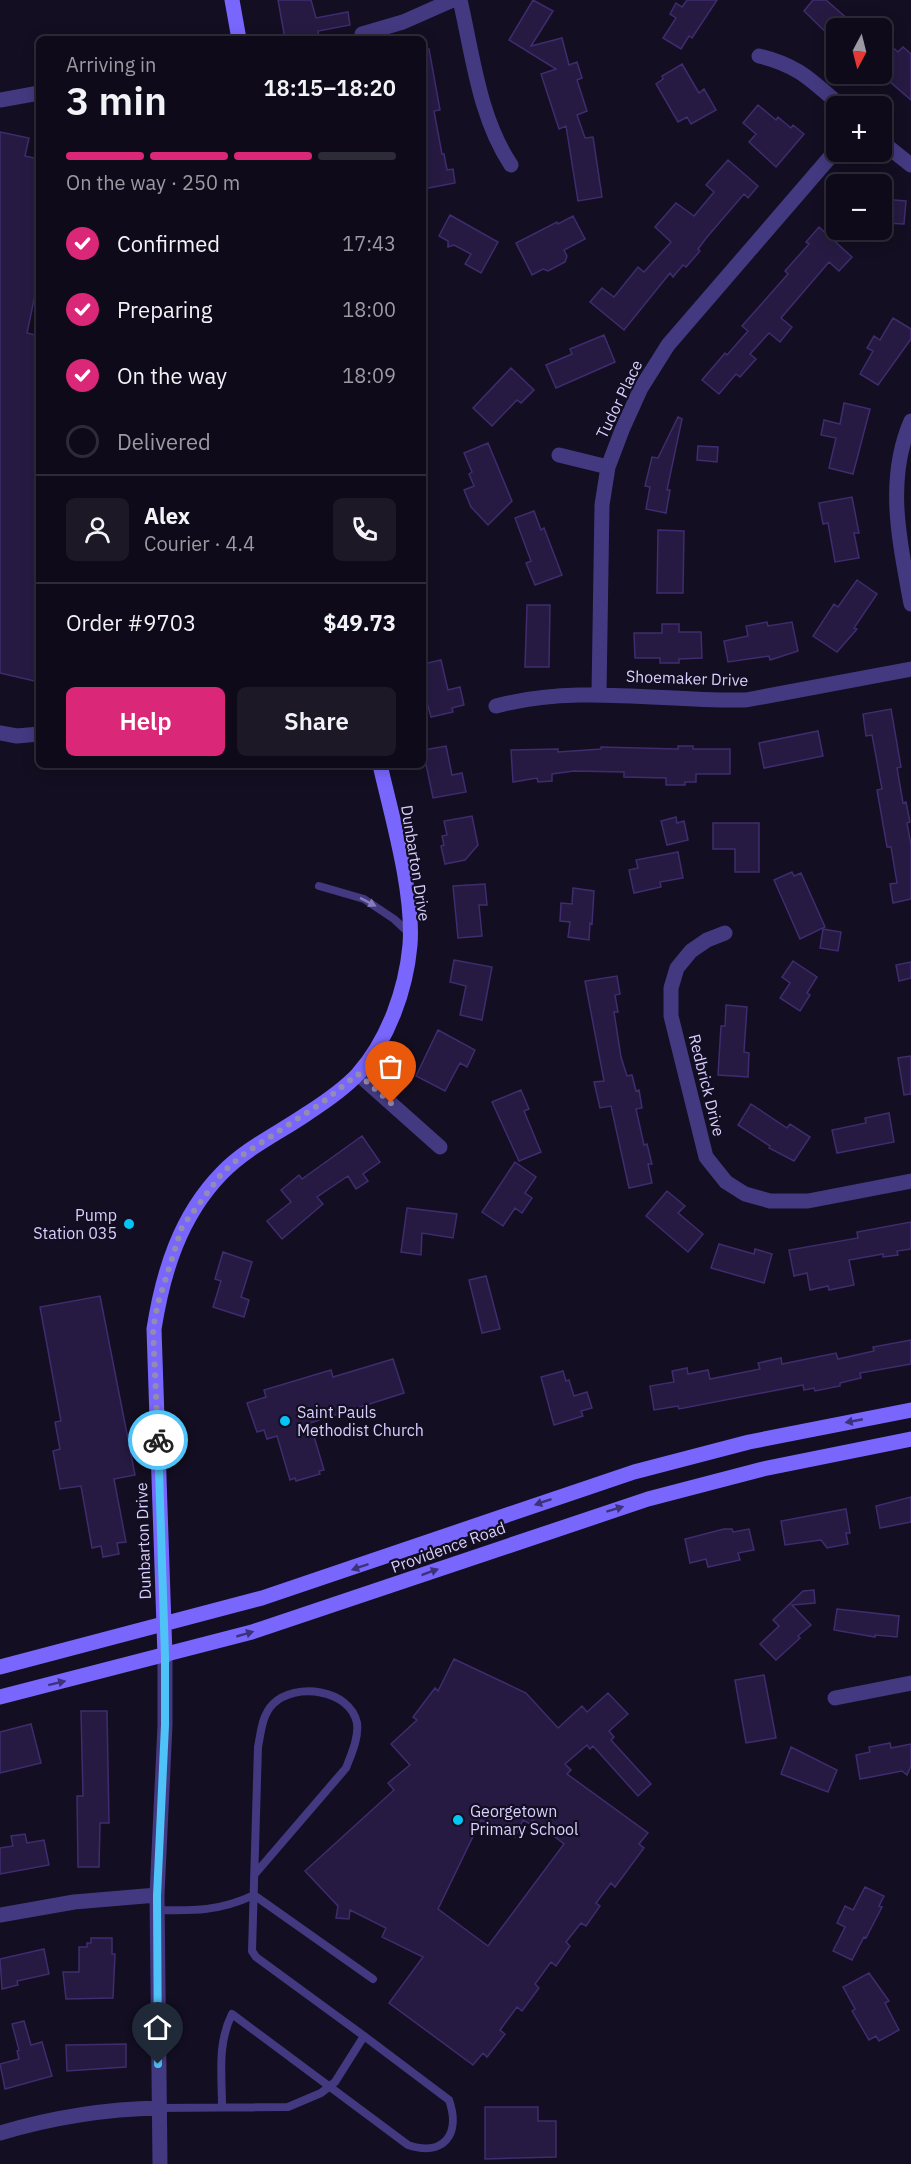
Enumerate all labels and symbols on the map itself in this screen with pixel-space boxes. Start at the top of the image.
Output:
north arrow [826,18,892,84]
street label: Tudor Place [591,356,647,441]
street label: Shoemaker Drive [626,666,749,690]
street label: Dunbarton Drive [397,804,435,923]
one-way arrow [359,898,376,907]
street label: Redbrick Drive [685,1032,729,1138]
pin [365,1041,416,1103]
place label: Pump Station 035 [33,1205,117,1243]
marker: Pump Station 035 [122,1217,136,1231]
place label: Saint Pauls Methodist Church [297,1402,424,1440]
courier [128,1410,188,1470]
marker: Saint Pauls Methodist Church [278,1414,292,1428]
one-way arrow [844,1417,863,1426]
street label: Dunbarton Drive [131,1482,155,1600]
one-way arrow [534,1497,552,1507]
one-way arrow [606,1504,624,1513]
street label: Providence Road [388,1517,508,1577]
one-way arrow [351,1563,369,1573]
one-way arrow [422,1567,440,1577]
one-way arrow [237,1629,255,1638]
one-way arrow [48,1677,66,1687]
place label: Georgetown Primary School [470,1801,578,1839]
marker: Georgetown Primary School [451,1813,465,1827]
pin [132,2002,183,2064]

